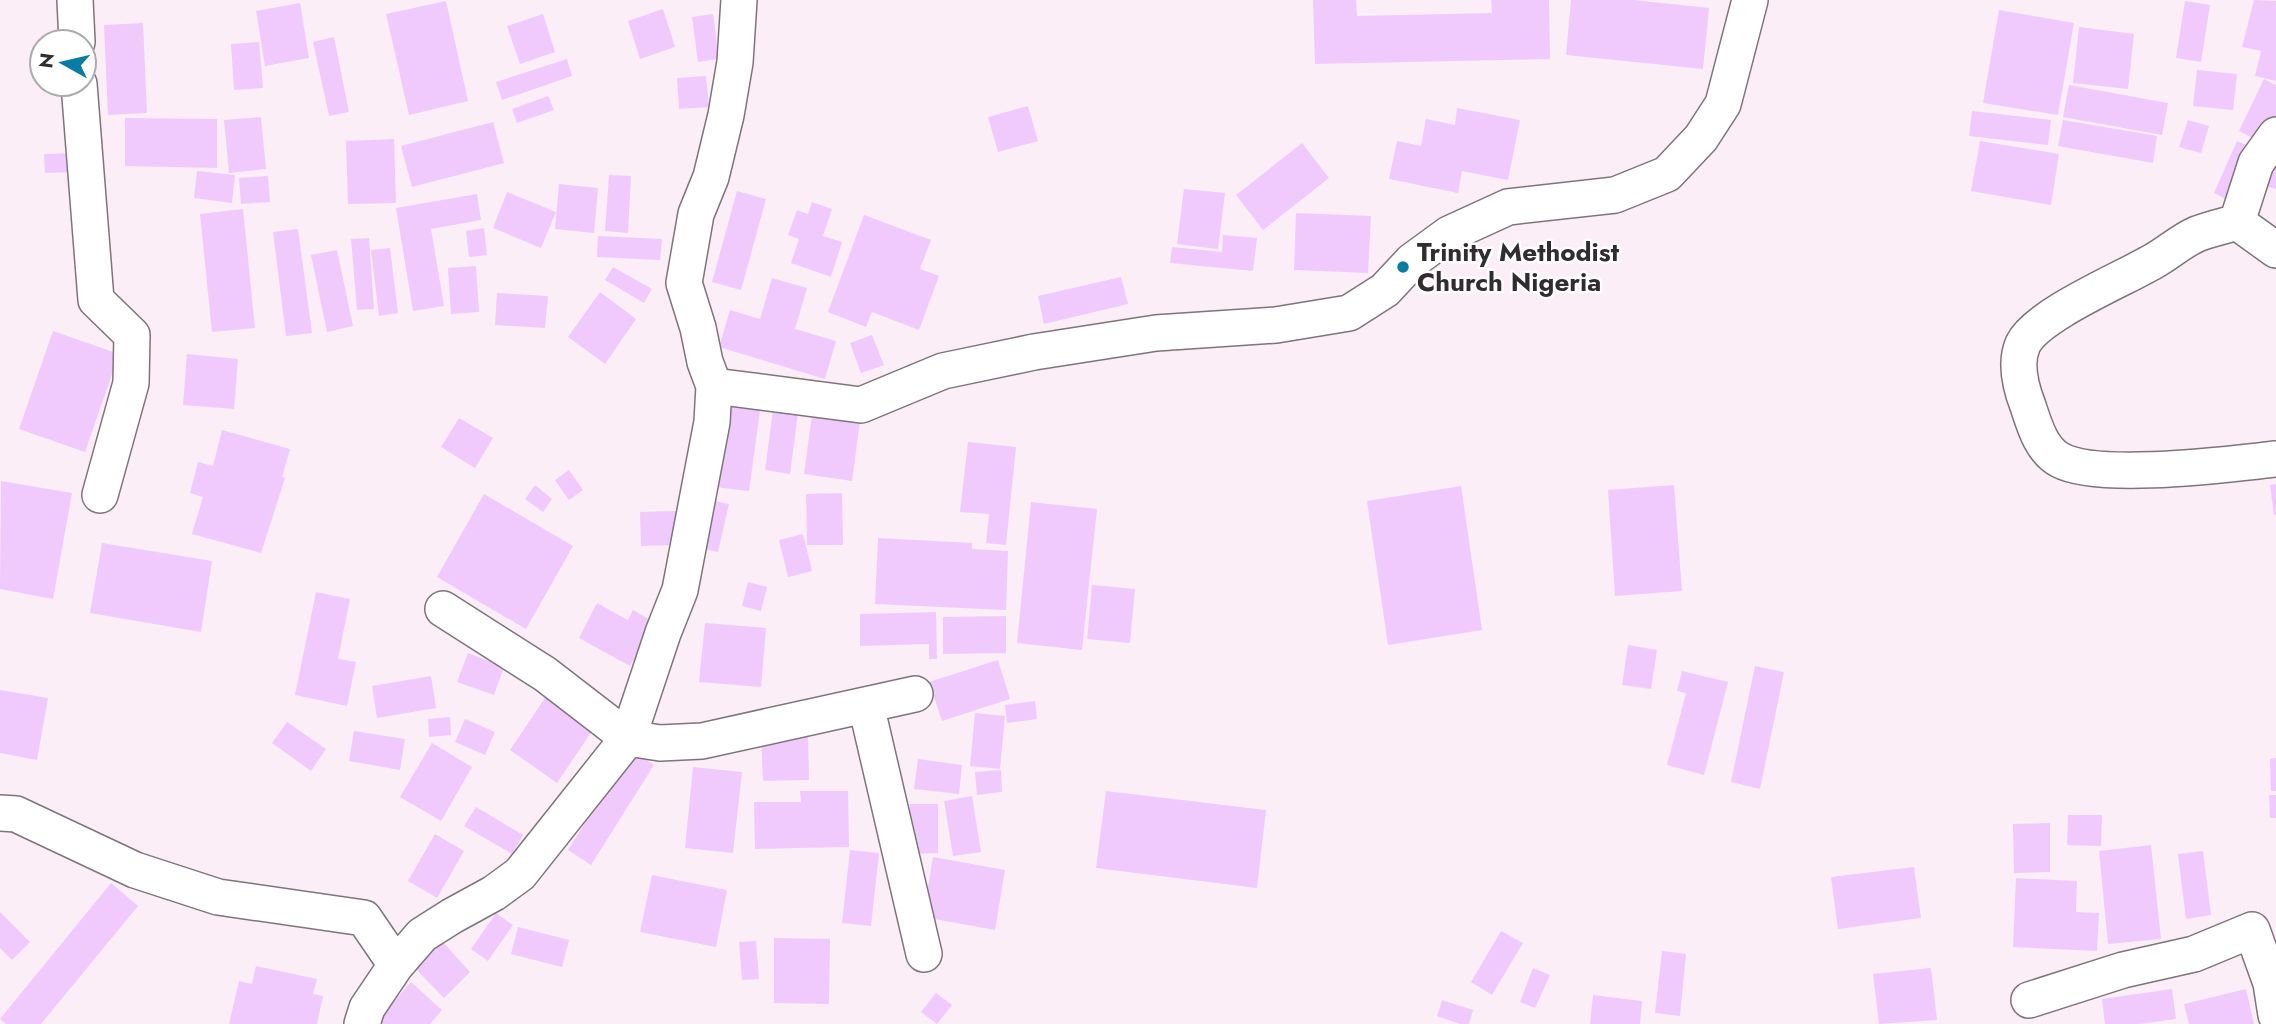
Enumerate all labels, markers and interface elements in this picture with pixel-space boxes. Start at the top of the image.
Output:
north arrow [28,28,98,98]
text: N [32,51,61,70]
place label: Trinity Methodist Church Nigeria [1417,233,1620,301]
marker: Trinity Methodist Church Nigeria [1395,259,1411,275]

